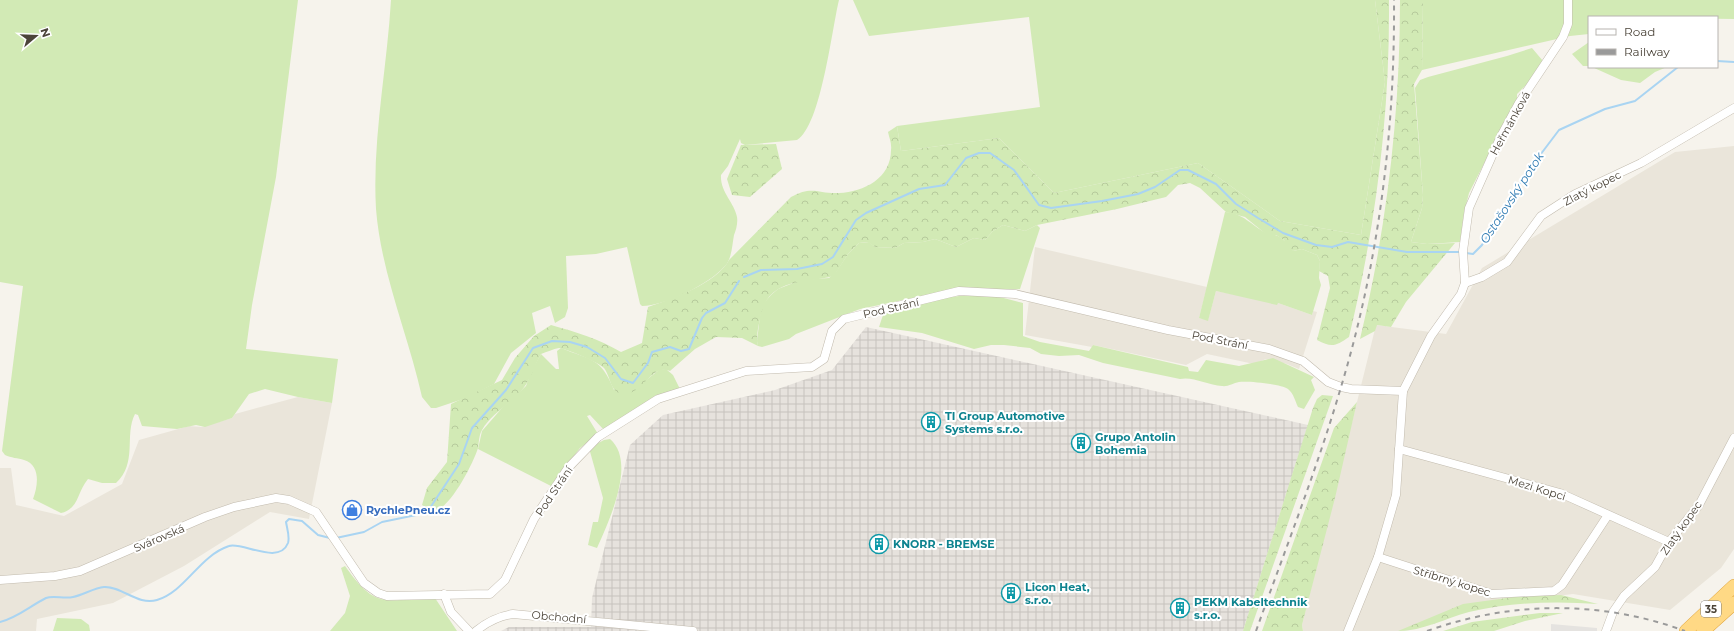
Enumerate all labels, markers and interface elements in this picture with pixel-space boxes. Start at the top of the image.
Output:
north arrow [16,16,56,56]
legend [1588,16,1718,68]
text: Road [1624,24,1655,39]
text: N [37,26,54,39]
text: Railway [1624,44,1670,59]
street label: Heřmánková [1487,89,1533,157]
water label: Ostašovský potok [1477,149,1547,246]
street label: Zlatý kopec [1561,167,1623,209]
street label: Pod Strání [862,295,921,321]
street label: Pod Strání [1191,328,1250,353]
place label: TI Group Automotive Systems s.r.o. [945,409,1065,436]
building icon: TI Group Automotive Systems s.r.o. [920,411,942,433]
place label: Grupo Antolin Bohemia [1095,430,1176,457]
building icon: Grupo Antolin Bohemia [1070,432,1092,454]
street label: Pod Strání [532,463,576,519]
street label: Mezi Kopci [1506,473,1568,503]
street label: Zlatý kopec [1657,498,1705,558]
shop icon: RychlePneu.cz [341,499,363,521]
place label: RychlePneu.cz [366,503,450,517]
street label: Svárovská [131,521,187,555]
building icon: KNORR - BREMSE [868,533,890,555]
place label: KNORR - BREMSE [893,537,995,551]
street label: Stříbrný kopec [1412,563,1492,599]
place label: Licon Heat, s.r.o. [1025,580,1090,607]
building icon: Licon Heat, s.r.o. [1000,582,1022,604]
place label: PEKM Kabeltechnik s.r.o. [1194,595,1308,622]
building icon: PEKM Kabeltechnik s.r.o. [1169,597,1191,619]
road number: 35 [1701,601,1721,617]
street label: Obchodní [531,608,588,626]

